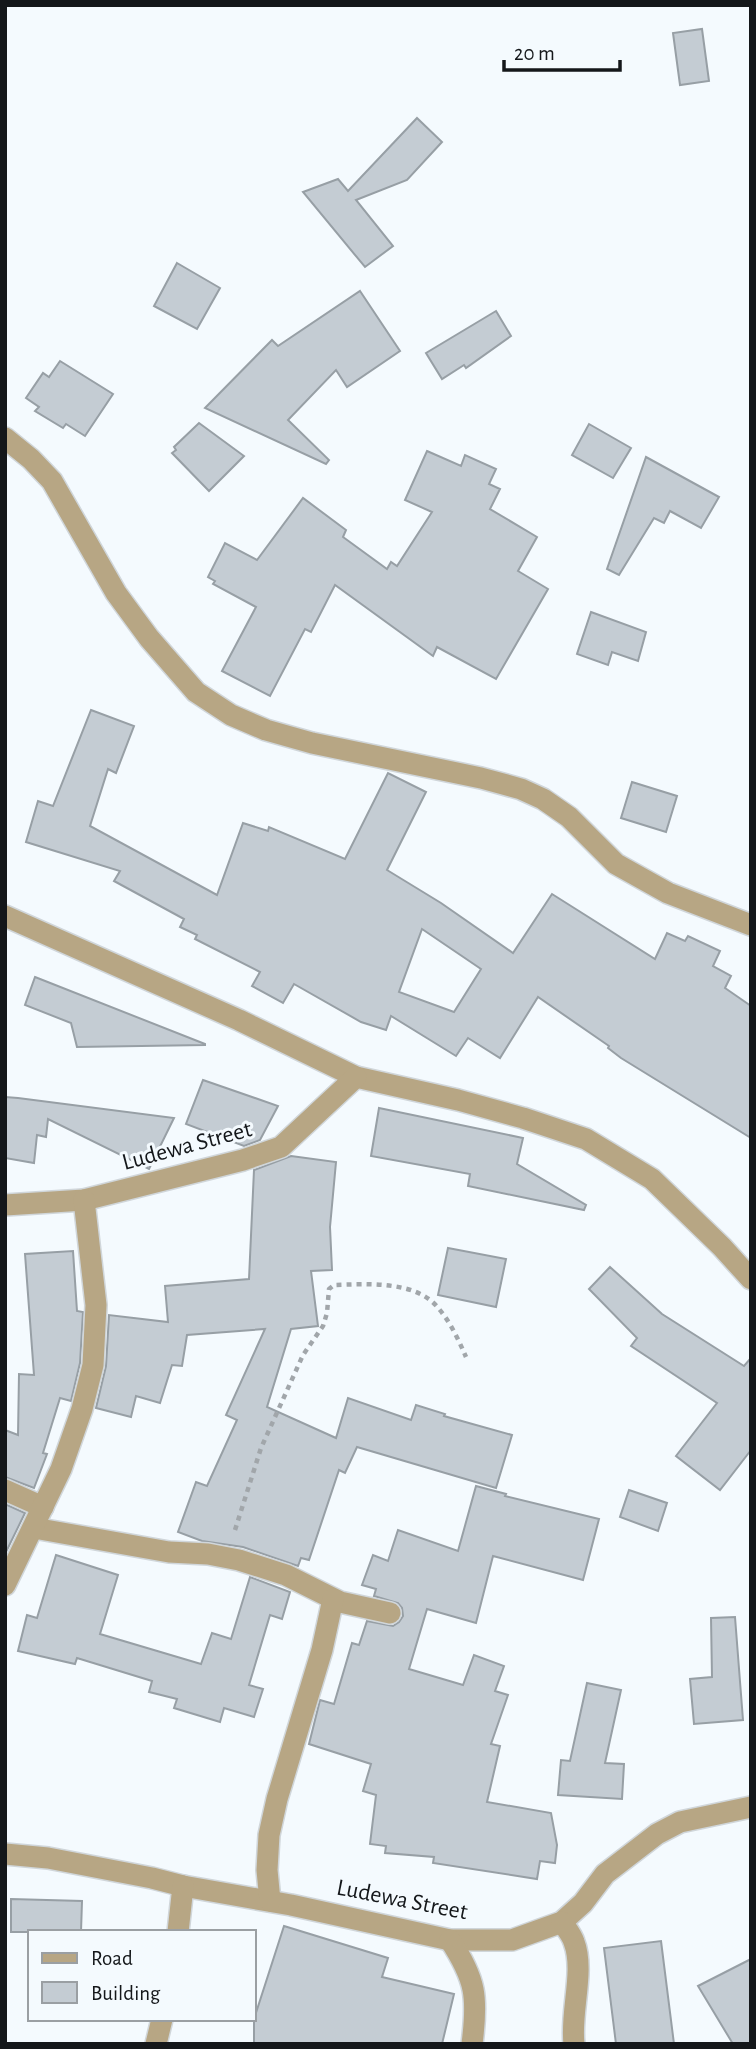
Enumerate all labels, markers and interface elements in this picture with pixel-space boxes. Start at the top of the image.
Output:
scale bar [504,28,620,72]
text: 20 m [514,43,555,64]
street label: Ludewa Street [120,1117,255,1175]
street label: Ludewa Street [334,1876,470,1925]
legend [28,1930,256,2021]
text: Road [91,1948,133,1969]
text: Building [91,1983,161,2004]

